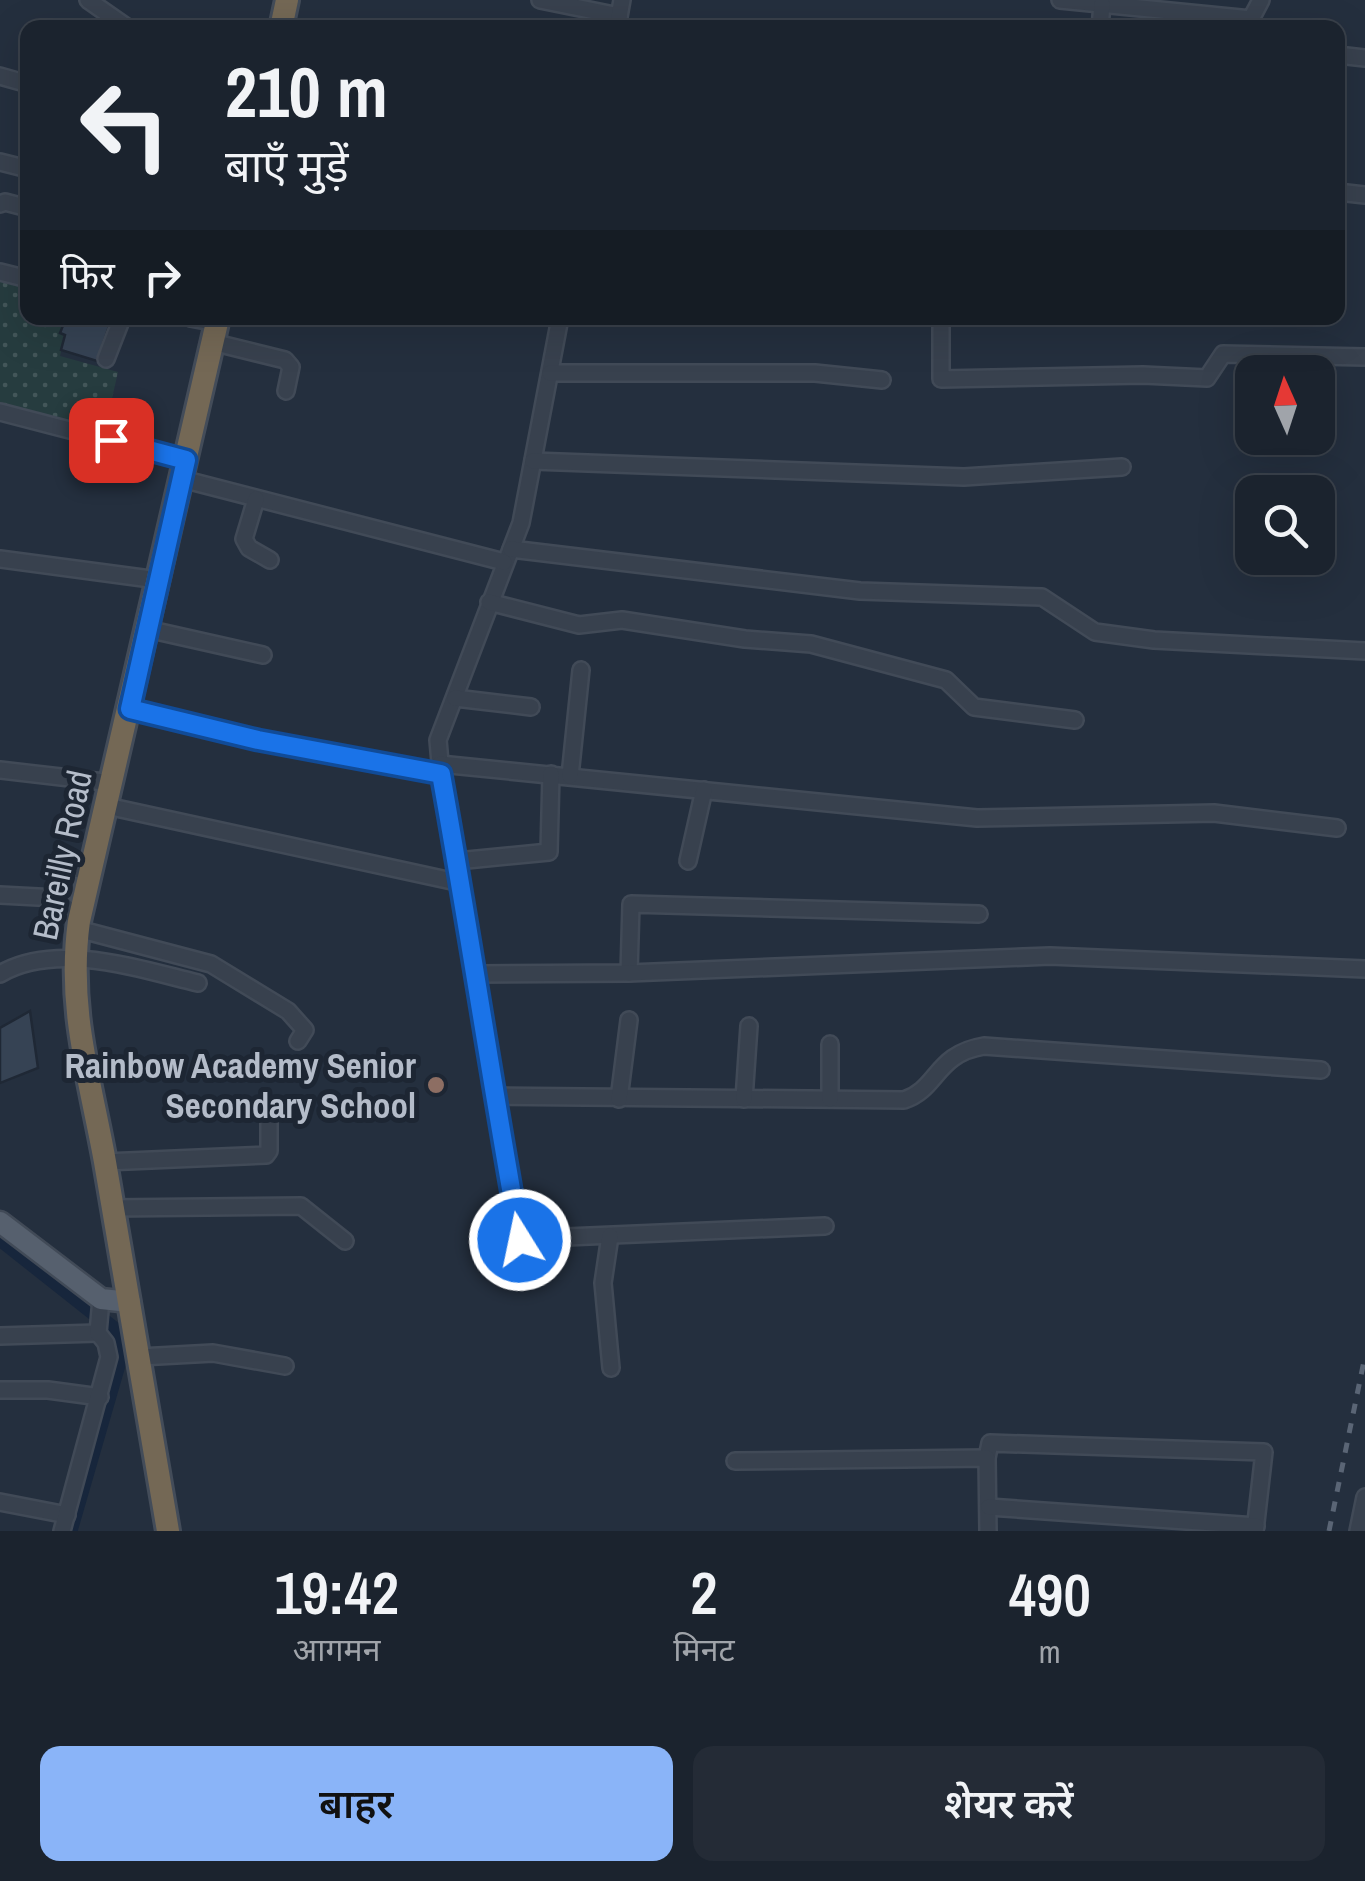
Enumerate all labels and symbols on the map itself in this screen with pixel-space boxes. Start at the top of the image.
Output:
north arrow [1235,355,1335,455]
pin [69,398,154,483]
street label: Bareilly Road [21,766,103,944]
place label: Rainbow Academy Senior Secondary School [65,1042,417,1129]
marker: Rainbow Academy Senior Secondary School [425,1074,447,1096]
position arrow [468,1188,572,1292]

